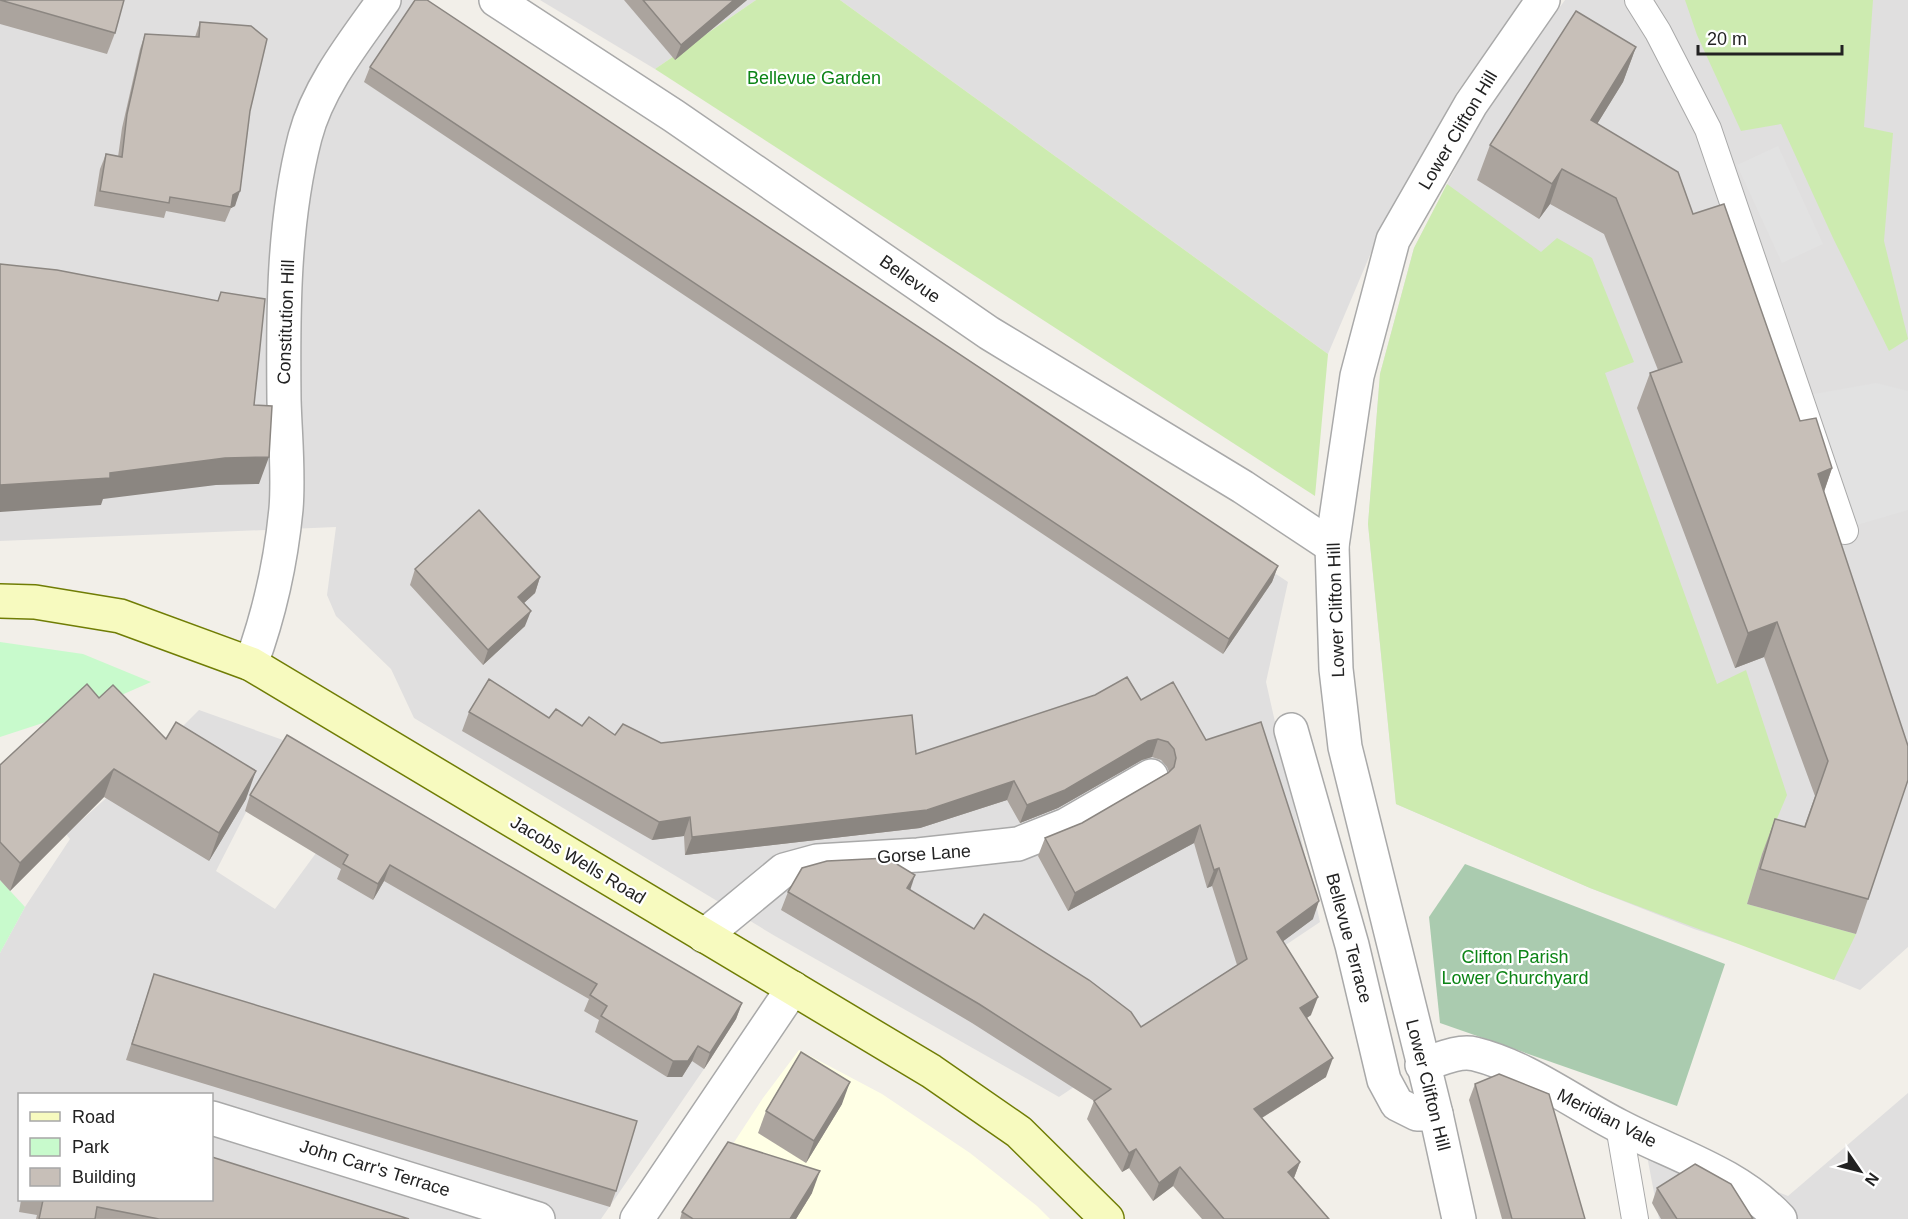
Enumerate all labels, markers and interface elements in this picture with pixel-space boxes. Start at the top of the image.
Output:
scale bar [1698,18,1842,56]
text: 20 m [1707,29,1747,49]
street label: Lower Clifton Hill [1415,67,1501,193]
park label: Bellevue Garden [747,68,881,88]
street label: Bellevue [876,251,944,307]
street label: Constitution Hill [274,259,298,385]
street label: Lower Clifton Hill [1324,542,1348,678]
street label: Jacobs Wells Road [507,812,649,908]
street label: Gorse Lane [876,841,972,867]
street label: Bellevue Terrace [1322,871,1376,1005]
park label: Clifton Parish Lower Churchyard [1441,947,1589,988]
street label: Lower Clifton Hill [1402,1017,1454,1153]
street label: Meridian Vale [1554,1084,1660,1152]
legend [18,1093,213,1201]
text: Road [72,1107,115,1127]
street label: John Carr's Terrace [297,1136,453,1200]
text: Park [72,1137,110,1157]
north arrow [1830,1141,1890,1201]
text: Building [72,1167,136,1187]
text: N [1862,1170,1882,1189]

